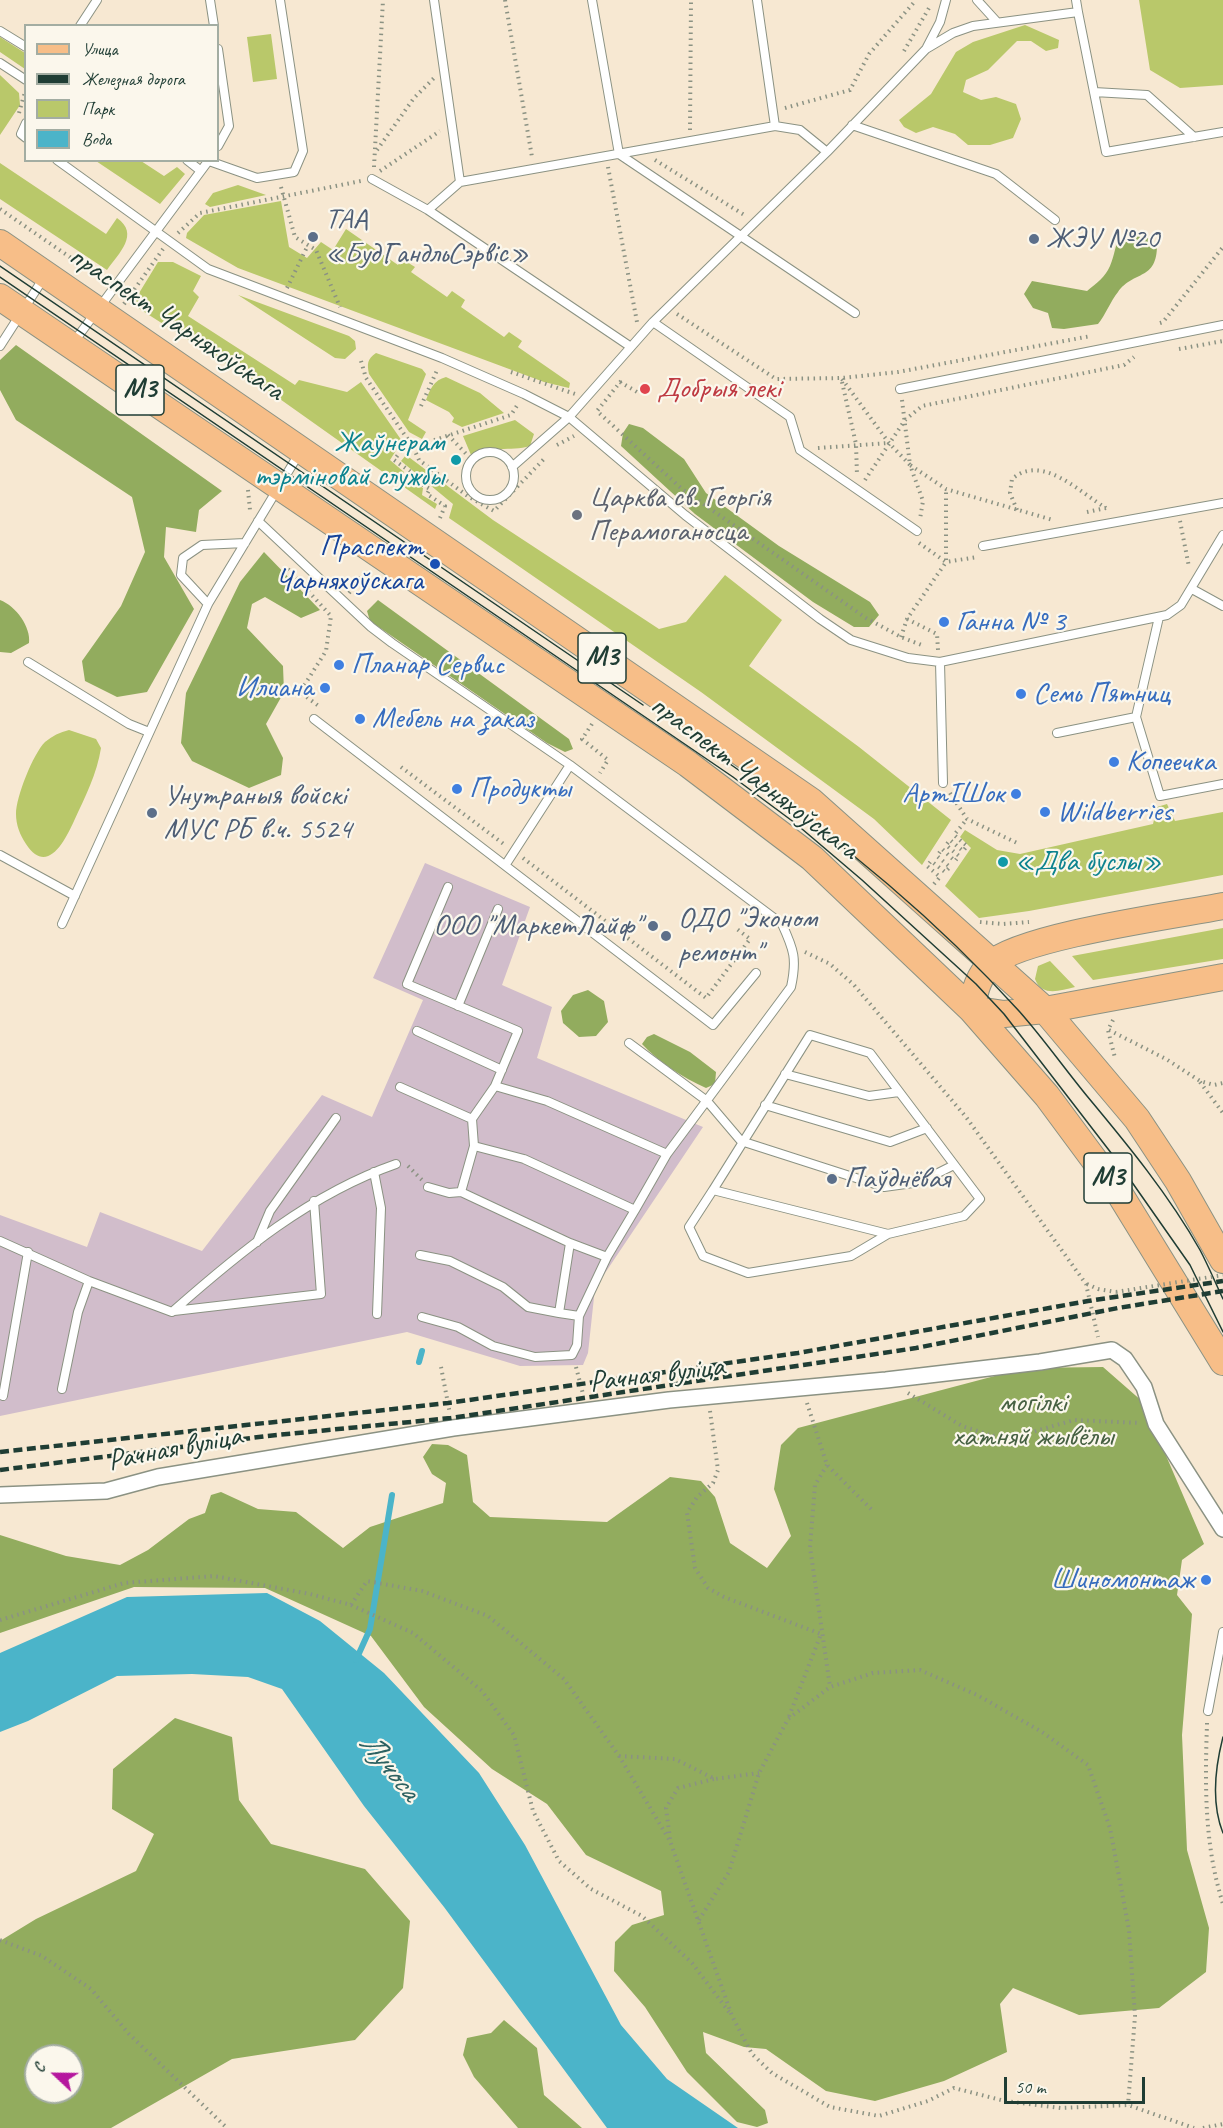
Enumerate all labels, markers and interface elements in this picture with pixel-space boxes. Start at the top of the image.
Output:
legend [24,24,219,162]
text: Улица [82,38,118,60]
text: Железная дорога [82,68,185,90]
text: Парк [82,98,114,120]
text: Вода [82,128,111,150]
place label: ТАА «БудГандльСэрвіс» [325,202,529,272]
place label: ЖЭУ №20 [1046,221,1159,257]
marker: ТАА «БудГандльСэрвіс» [306,230,320,244]
marker: ЖЭУ №20 [1027,232,1041,246]
street label: праспект Чарняхоўскага [62,239,290,409]
road number: М3 [116,365,164,415]
place label: Добрыя лекі [657,371,781,407]
marker: Добрыя лекі [638,382,652,396]
place label: Жаўнерам тэрміновай службы [254,425,444,496]
marker: Жаўнерам тэрміновай службы [449,453,463,467]
place label: Царква св. Георгія Перамоганосца [589,480,771,550]
marker: Царква св. Георгія Перамоганосца [570,508,584,522]
place label: Праспект Чарняхоўскага [275,529,423,600]
marker: Праспект Чарняхоўскага [428,557,442,571]
place label: Ганна № 3 [956,604,1065,640]
marker: Ганна № 3 [937,615,951,629]
road number: М3 [578,633,626,683]
place label: Планар Сервис [351,647,504,683]
marker: Планар Сервис [332,658,346,672]
place label: Илиана [236,670,313,706]
place label: Семь Пятниц [1033,676,1170,712]
marker: Илиана [318,681,332,695]
marker: Семь Пятниц [1014,687,1028,701]
street label: праспект Чарняхоўскага [643,688,865,868]
place label: Мебель на заказ [372,701,533,737]
marker: Мебель на заказ [353,712,367,726]
place label: Копеечка [1126,744,1215,780]
marker: Копеечка [1107,755,1121,769]
place label: Продукты [469,771,571,807]
place label: АртIШок [902,776,1004,812]
place label: Унутраныя войскі МУС РБ в.ч. 5524 [164,778,352,848]
marker: Продукты [450,782,464,796]
marker: АртIШок [1009,787,1023,801]
place label: Wildberries [1057,794,1172,830]
marker: Wildberries [1038,805,1052,819]
marker: Унутраныя войскі МУС РБ в.ч. 5524 [145,806,159,820]
place label: «Два буслы» [1015,844,1162,880]
marker: «Два буслы» [996,855,1010,869]
place label: ОДО "Эконом ремонт" [678,901,817,972]
place label: ООО "МаркетЛайф" [433,908,641,944]
marker: ООО "МаркетЛайф" [646,919,660,933]
marker: ОДО "Эконом ремонт" [659,929,673,943]
road number: М3 [1084,1153,1132,1203]
place label: Паўднёвая [844,1161,950,1197]
marker: Паўднёвая [825,1172,839,1186]
street label: Рачная вуліца [587,1349,727,1401]
park label: могілкі хатняй жывёлы [953,1385,1113,1456]
street label: Рачная вуліца [105,1418,245,1480]
place label: Шиномонтаж [1051,1562,1194,1598]
marker: Шиномонтаж [1199,1573,1213,1587]
water label: Лучоса [350,1725,428,1809]
north arrow [24,2044,84,2104]
text: С [28,2061,50,2075]
scale bar [1007,2065,1148,2103]
text: 50 m [1015,2076,1046,2098]

